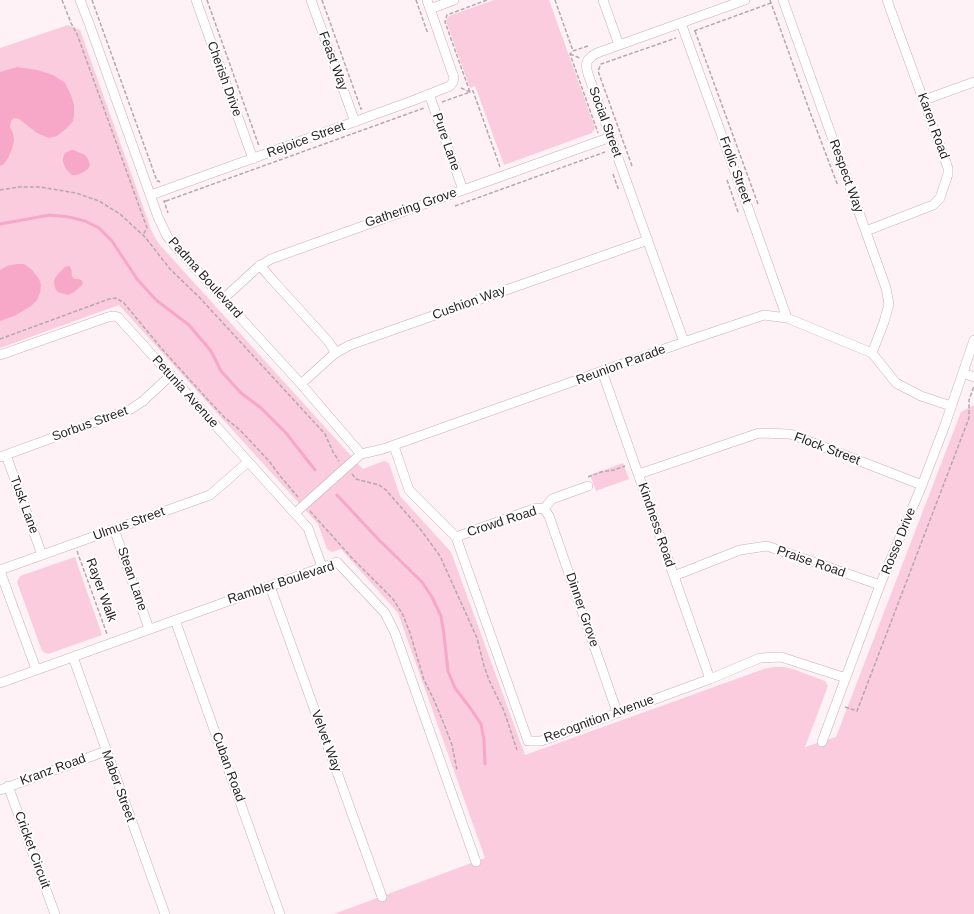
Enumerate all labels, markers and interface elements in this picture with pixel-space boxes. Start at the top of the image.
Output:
street label: Feast Way [315,29,351,93]
street label: Cherish Drive [203,39,245,119]
street label: Social Street [585,85,625,159]
street label: Karen Road [914,91,952,161]
street label: Pure Lane [429,111,463,173]
street label: Rejoice Street [265,119,347,161]
street label: Frolic Street [716,134,754,206]
street label: Respect Way [826,137,866,215]
street label: Gathering Grove [363,185,459,231]
street label: Padma Boulevard [165,234,245,322]
street label: Cushion Way [430,283,508,323]
street label: Reunion Parade [574,342,668,388]
street label: Petunia Avenue [149,353,221,431]
street label: Sorbus Street [50,403,130,445]
street label: Flock Street [792,429,862,469]
street label: Tusk Lane [6,474,42,536]
street label: Kindness Road [634,481,678,569]
street label: Crowd Road [465,503,539,541]
street label: Ulmus Street [91,504,167,544]
street label: Rosso Drive [879,505,919,577]
street label: Praise Road [775,543,847,581]
street label: Stean Lane [114,545,150,613]
street label: Rayer Walk [82,556,120,624]
street label: Rambler Boulevard [226,558,336,608]
street label: Dinner Grove [562,571,602,649]
street label: Recognition Avenue [542,692,656,746]
street label: Velvet Way [308,708,344,774]
street label: Cuban Road [208,730,248,804]
street label: Maber Street [98,748,138,824]
street label: Kranz Road [18,751,88,789]
street label: Cricket Circuit [11,809,53,891]

